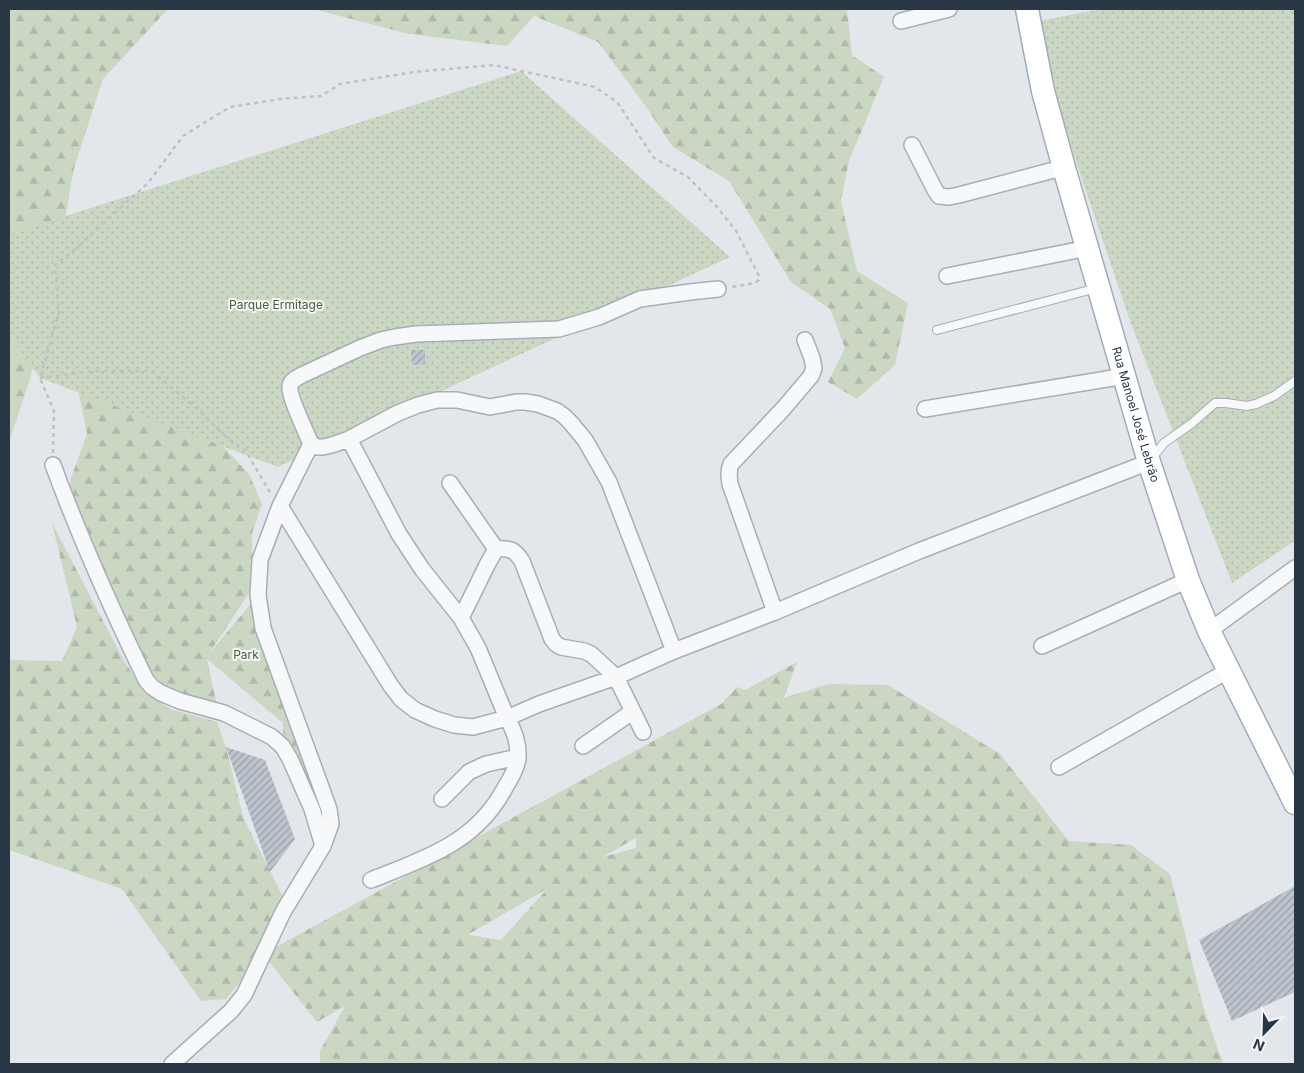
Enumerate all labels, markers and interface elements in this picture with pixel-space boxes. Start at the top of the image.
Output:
park label: Parque Ermitage [229,297,323,312]
street label: Rua Manoel José Lebrão [1109,345,1163,484]
park label: Park [233,647,259,662]
north arrow [1239,1008,1289,1058]
text: N [1250,1036,1267,1055]

